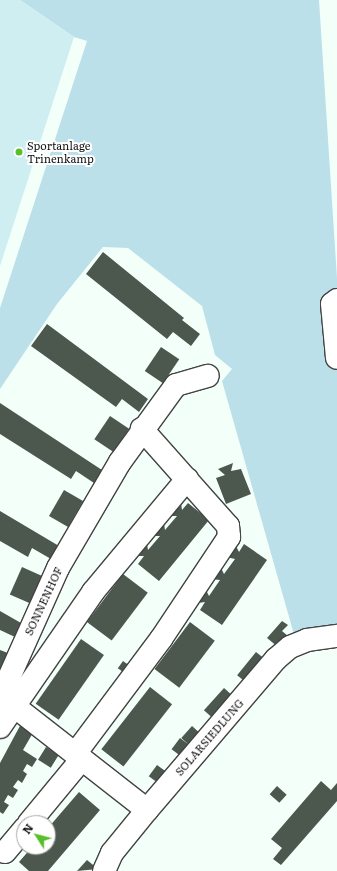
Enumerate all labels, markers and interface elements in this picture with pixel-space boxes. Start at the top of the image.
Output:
place label: Sportanlage Trinenkamp [27,139,94,165]
marker: Sportanlage Trinenkamp [14,147,24,157]
street label: SONNENHOF [21,565,65,637]
street label: SOLARSIEDLUNG [172,696,246,778]
north arrow [16,815,56,855]
text: N [18,820,36,837]

